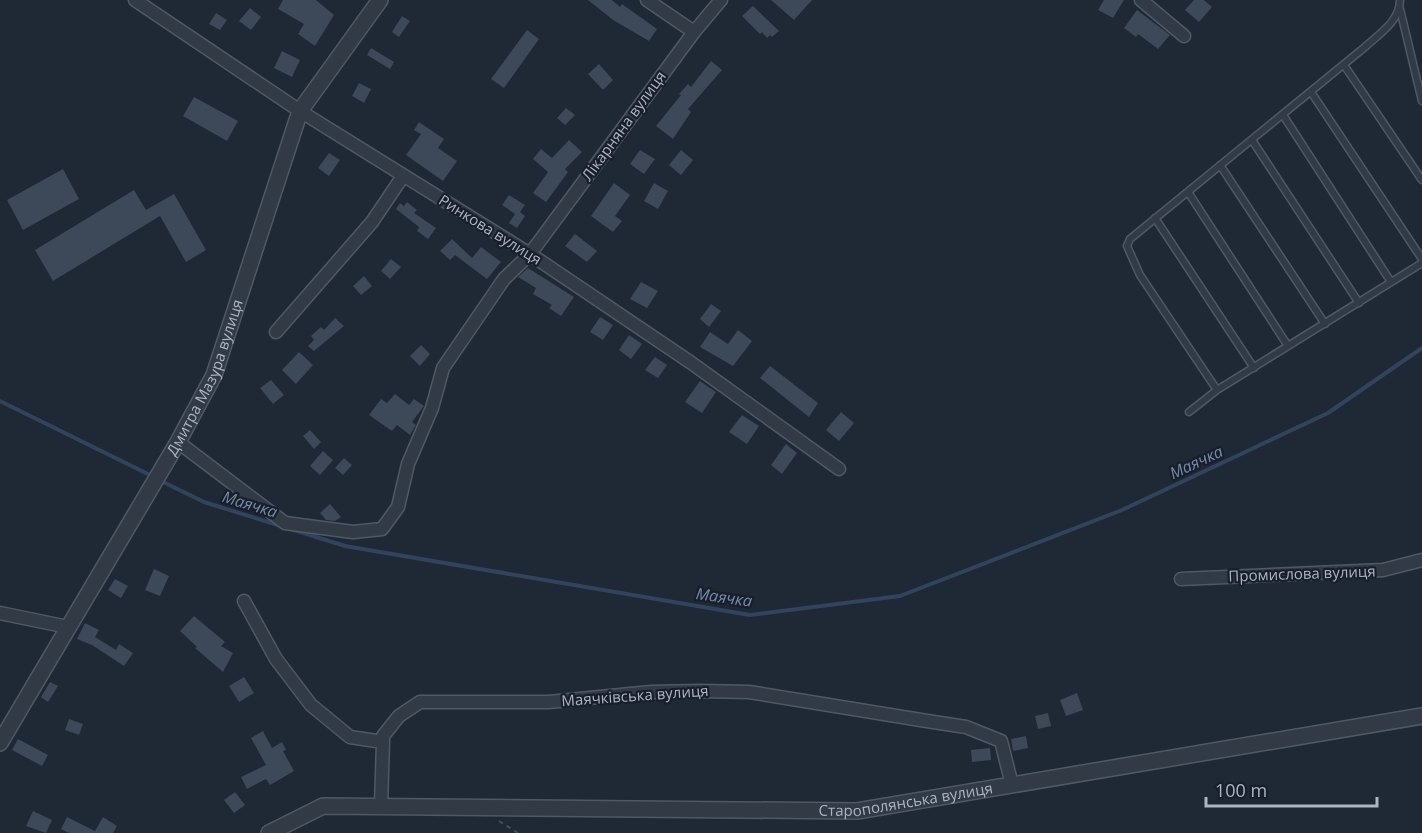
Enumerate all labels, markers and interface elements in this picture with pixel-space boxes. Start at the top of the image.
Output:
street label: Лікарняна вулиця [577,67,670,184]
street label: Ринкова вулиця [435,190,546,269]
street label: Дмитра Мазура вулиця [161,297,247,459]
water label: Маячка [1166,440,1226,484]
water label: Маячка [220,485,280,523]
street label: Промислова вулиця [1228,560,1376,586]
water label: Маячка [694,582,754,612]
street label: Маячківська вулиця [561,680,709,710]
scale bar [1206,770,1377,808]
street label: Старополянська вулиця [819,777,994,821]
text: 100 m [1215,778,1267,802]

